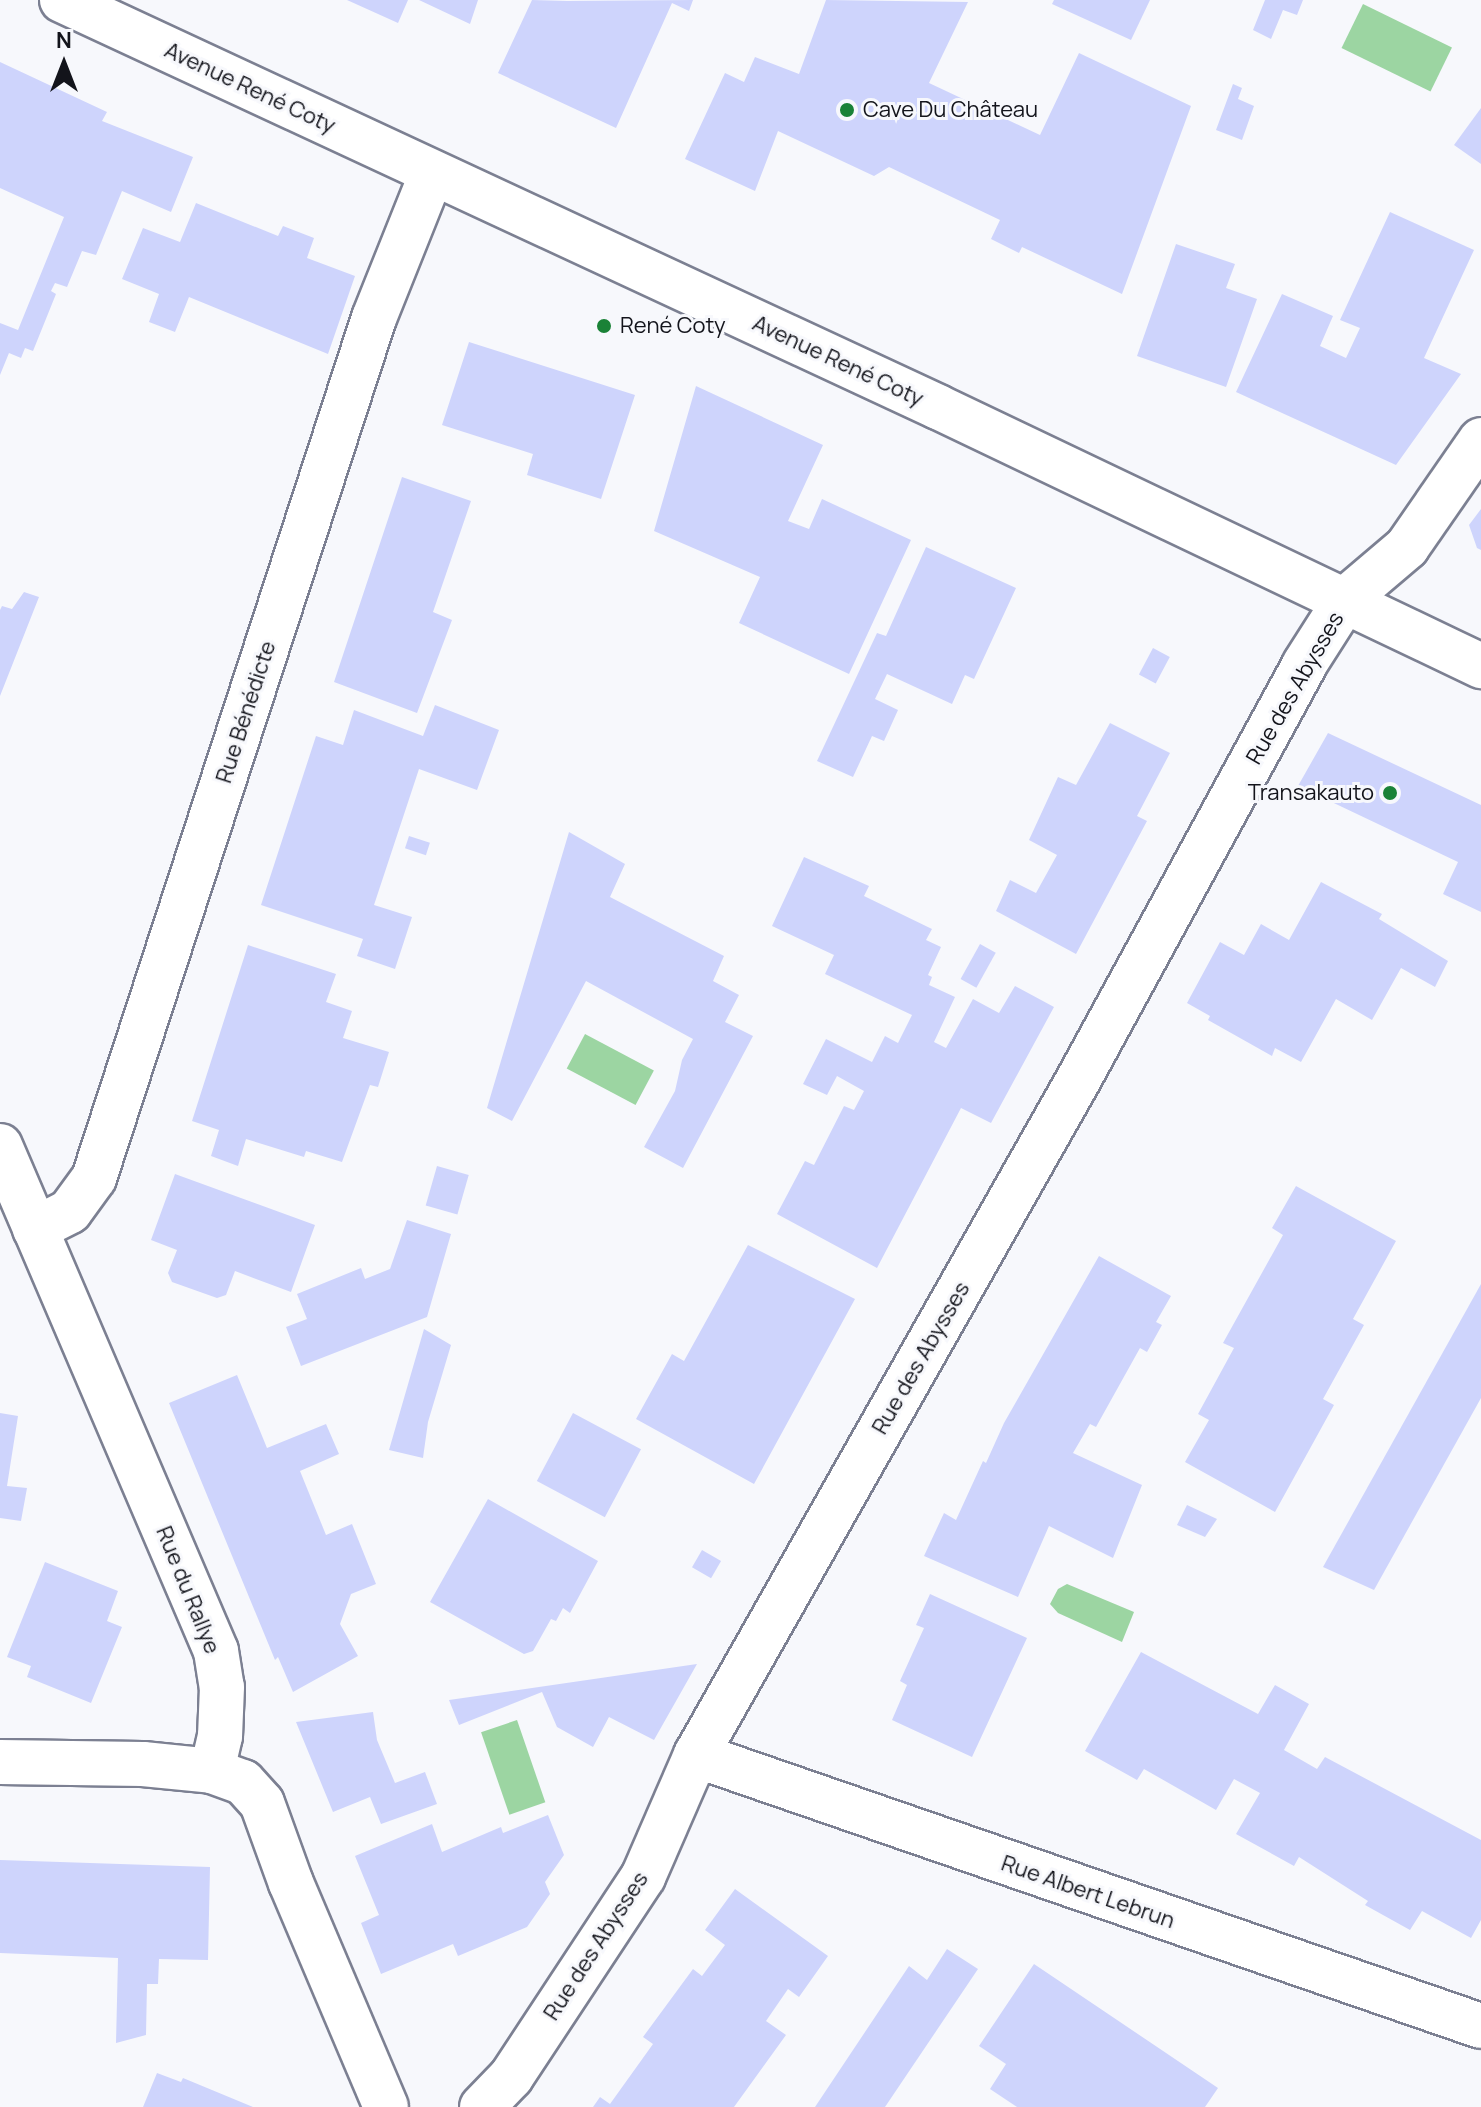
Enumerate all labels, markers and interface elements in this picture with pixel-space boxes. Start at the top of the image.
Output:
north arrow [24,24,104,104]
text: N [56,25,72,55]
street label: Avenue René Coty [160,37,340,139]
place label: Cave Du Château [863,97,1038,123]
marker: Cave Du Château [838,101,856,119]
street label: Avenue René Coty [748,310,928,412]
place label: René Coty [620,313,726,339]
marker: René Coty [595,317,613,335]
street label: Rue des Abysses [1241,607,1349,769]
street label: Rue Bénédicte [211,638,281,786]
place label: Transakauto [1248,780,1374,806]
marker: Transakauto [1381,784,1399,802]
street label: Rue des Abysses [867,1277,975,1439]
street label: Rue du Rallye [150,1522,226,1658]
street label: Rue Albert Lebrun [998,1850,1178,1934]
street label: Rue des Abysses [538,1867,654,2025]

